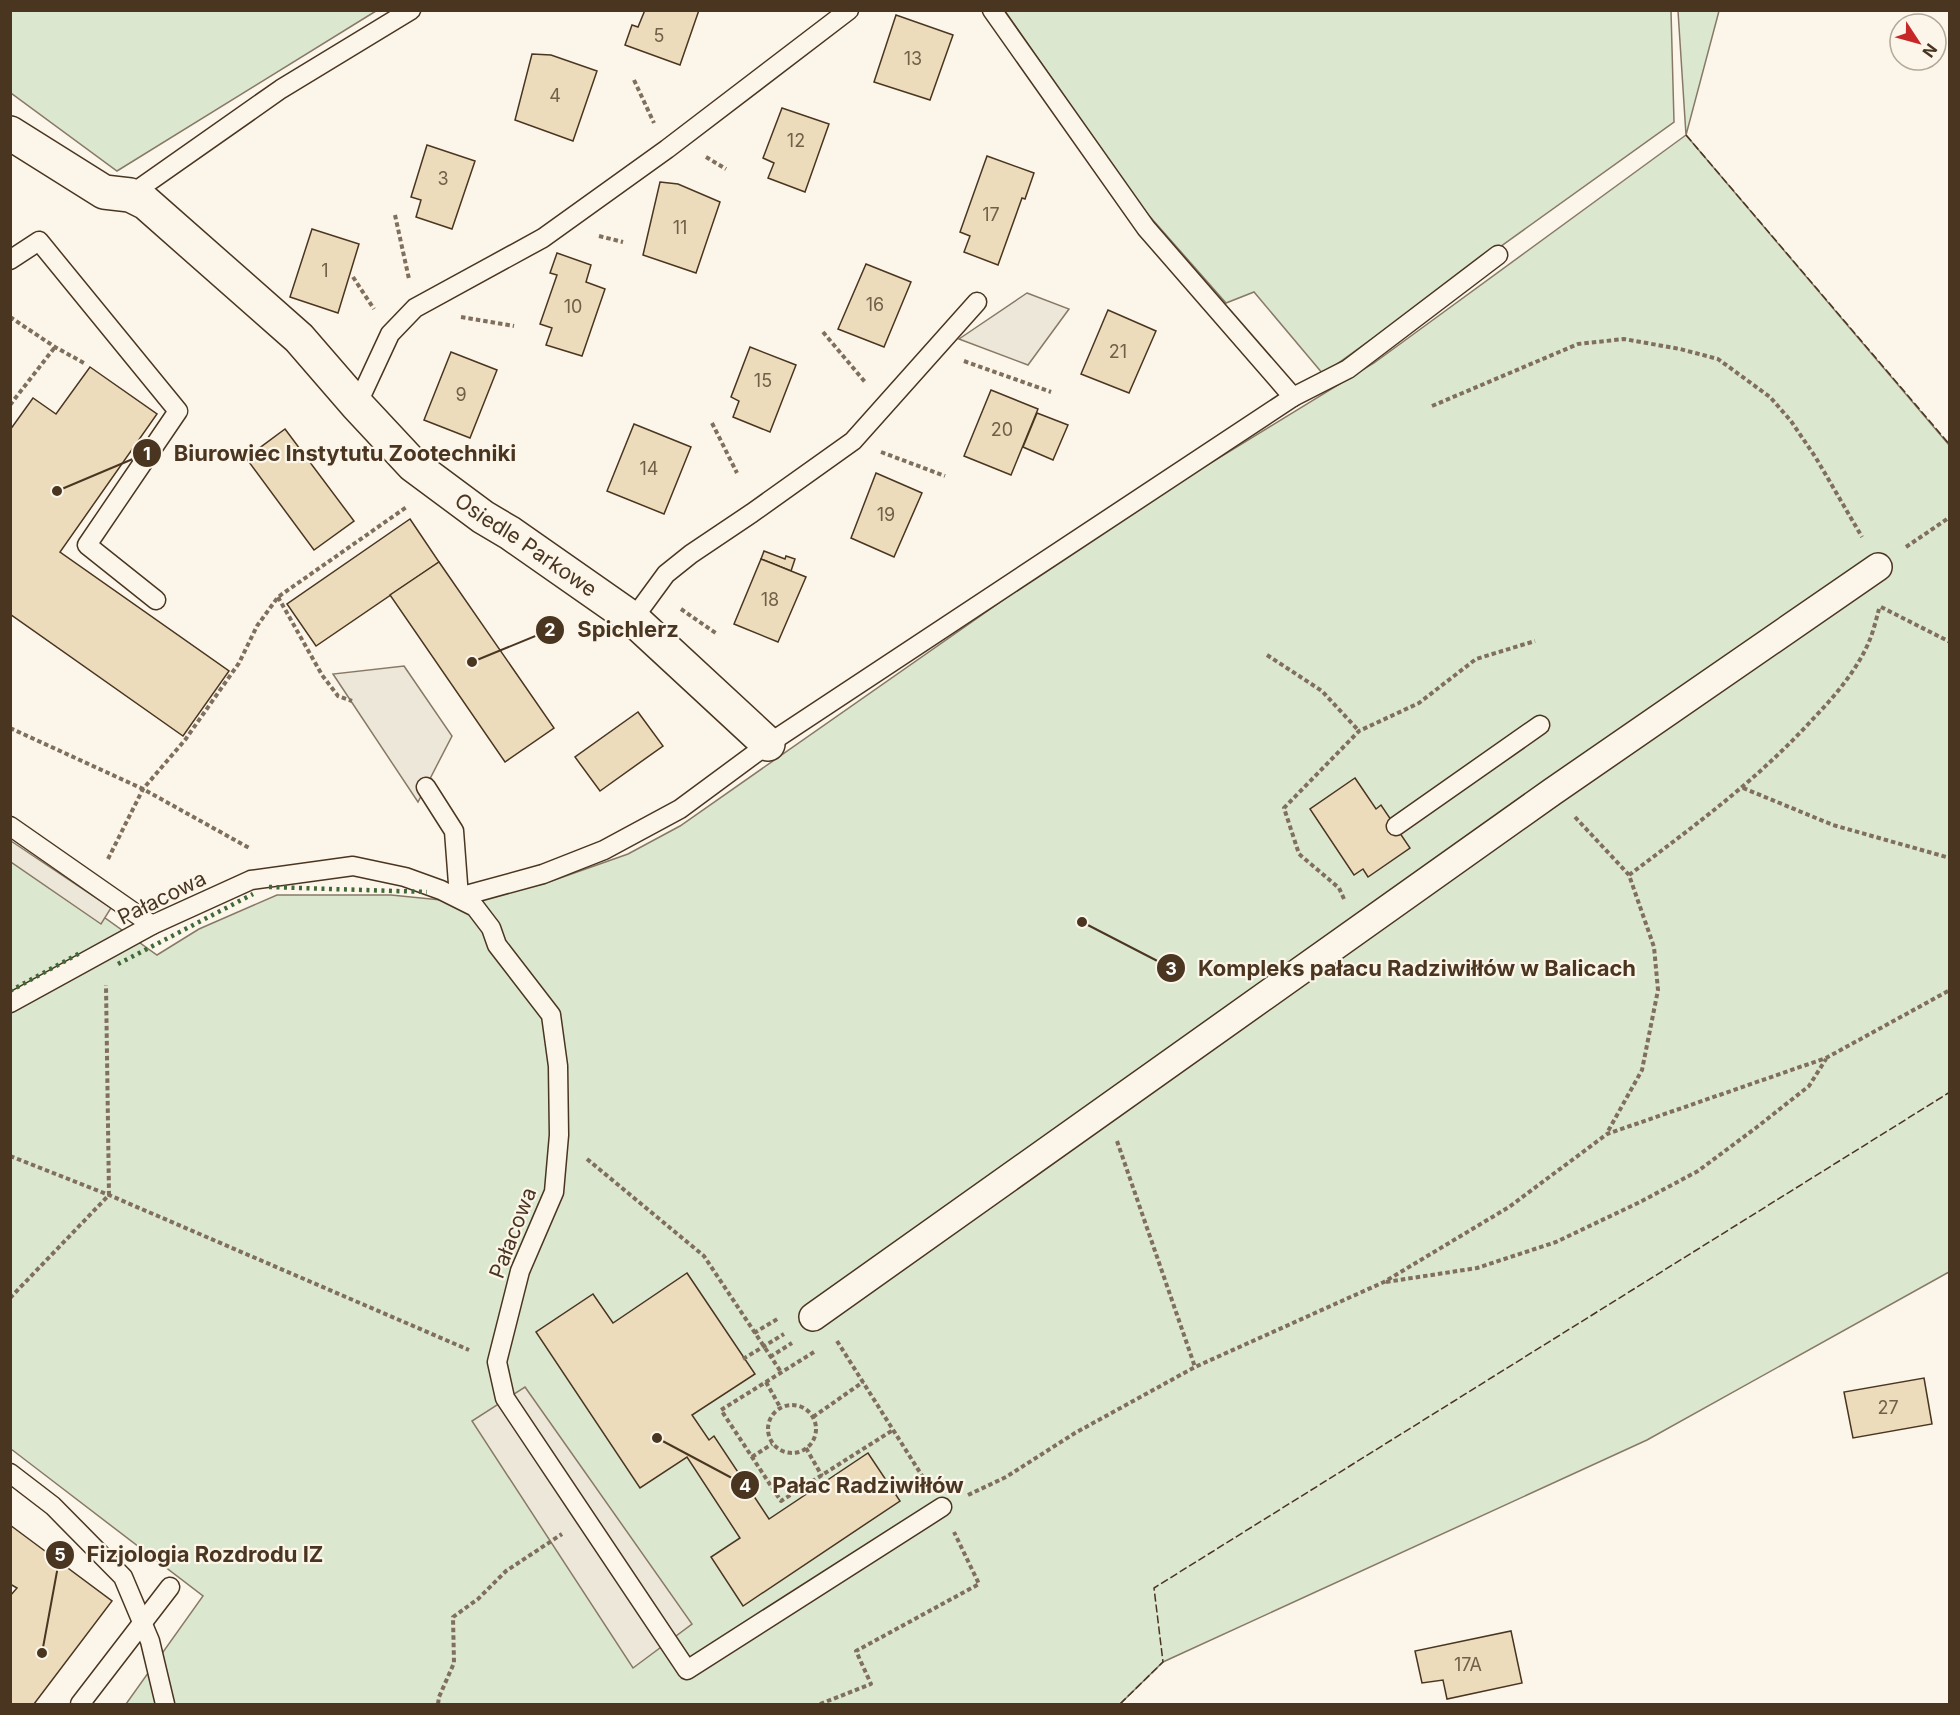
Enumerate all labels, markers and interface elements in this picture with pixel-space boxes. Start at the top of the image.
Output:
north arrow [1888,12,1948,72]
house number: 5 [654,25,664,46]
text: N [1918,40,1942,62]
house number: 13 [904,48,922,69]
house number: 4 [549,85,561,106]
house number: 12 [787,130,805,151]
house number: 3 [437,168,449,189]
house number: 17 [982,204,1000,225]
house number: 11 [673,217,687,238]
house number: 1 [321,260,329,281]
house number: 16 [866,294,884,315]
house number: 10 [564,296,582,317]
house number: 21 [1109,341,1127,362]
house number: 15 [754,370,772,391]
house number: 9 [455,384,467,405]
house number: 20 [991,419,1013,440]
callout: Biurowiec Instytutu Zootechniki [132,433,529,473]
text: Biurowiec Instytutu Zootechniki [174,440,516,466]
text: 1 [143,443,151,464]
house number: 14 [640,458,658,479]
street label: Osiedle Parkowe [450,487,602,602]
house number: 19 [877,504,895,525]
house number: 18 [761,589,779,610]
callout: Spichlerz [535,610,691,650]
text: Spichlerz [577,616,679,642]
text: 2 [544,619,556,640]
street label: Pałacowa [113,865,210,930]
callout: Kompleks pałacu Radziwiłłów w Balicach [1156,948,1648,988]
text: Kompleks pałacu Radziwiłłów w Balicach [1198,955,1636,981]
text: 3 [1165,958,1177,979]
street label: Pałacowa [484,1184,541,1282]
house number: 27 [1877,1397,1899,1418]
callout: Pałac Radziwiłłów [730,1465,975,1505]
text: Pałac Radziwiłłów [772,1472,964,1498]
text: 4 [739,1475,751,1496]
callout: Fizjologia Rozdrodu IZ [45,1535,336,1575]
text: Fizjologia Rozdrodu IZ [87,1541,323,1567]
text: 5 [54,1544,66,1565]
house number: 17A [1454,1654,1482,1675]

